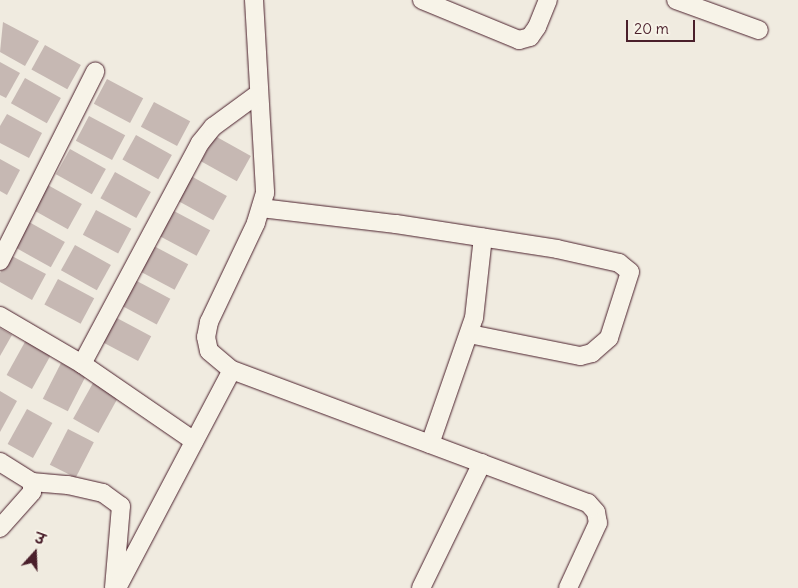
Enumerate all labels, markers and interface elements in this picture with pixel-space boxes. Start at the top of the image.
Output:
scale bar [628,10,697,42]
text: 20 m [634,19,669,38]
north arrow [10,528,60,578]
text: उ [33,529,48,549]

